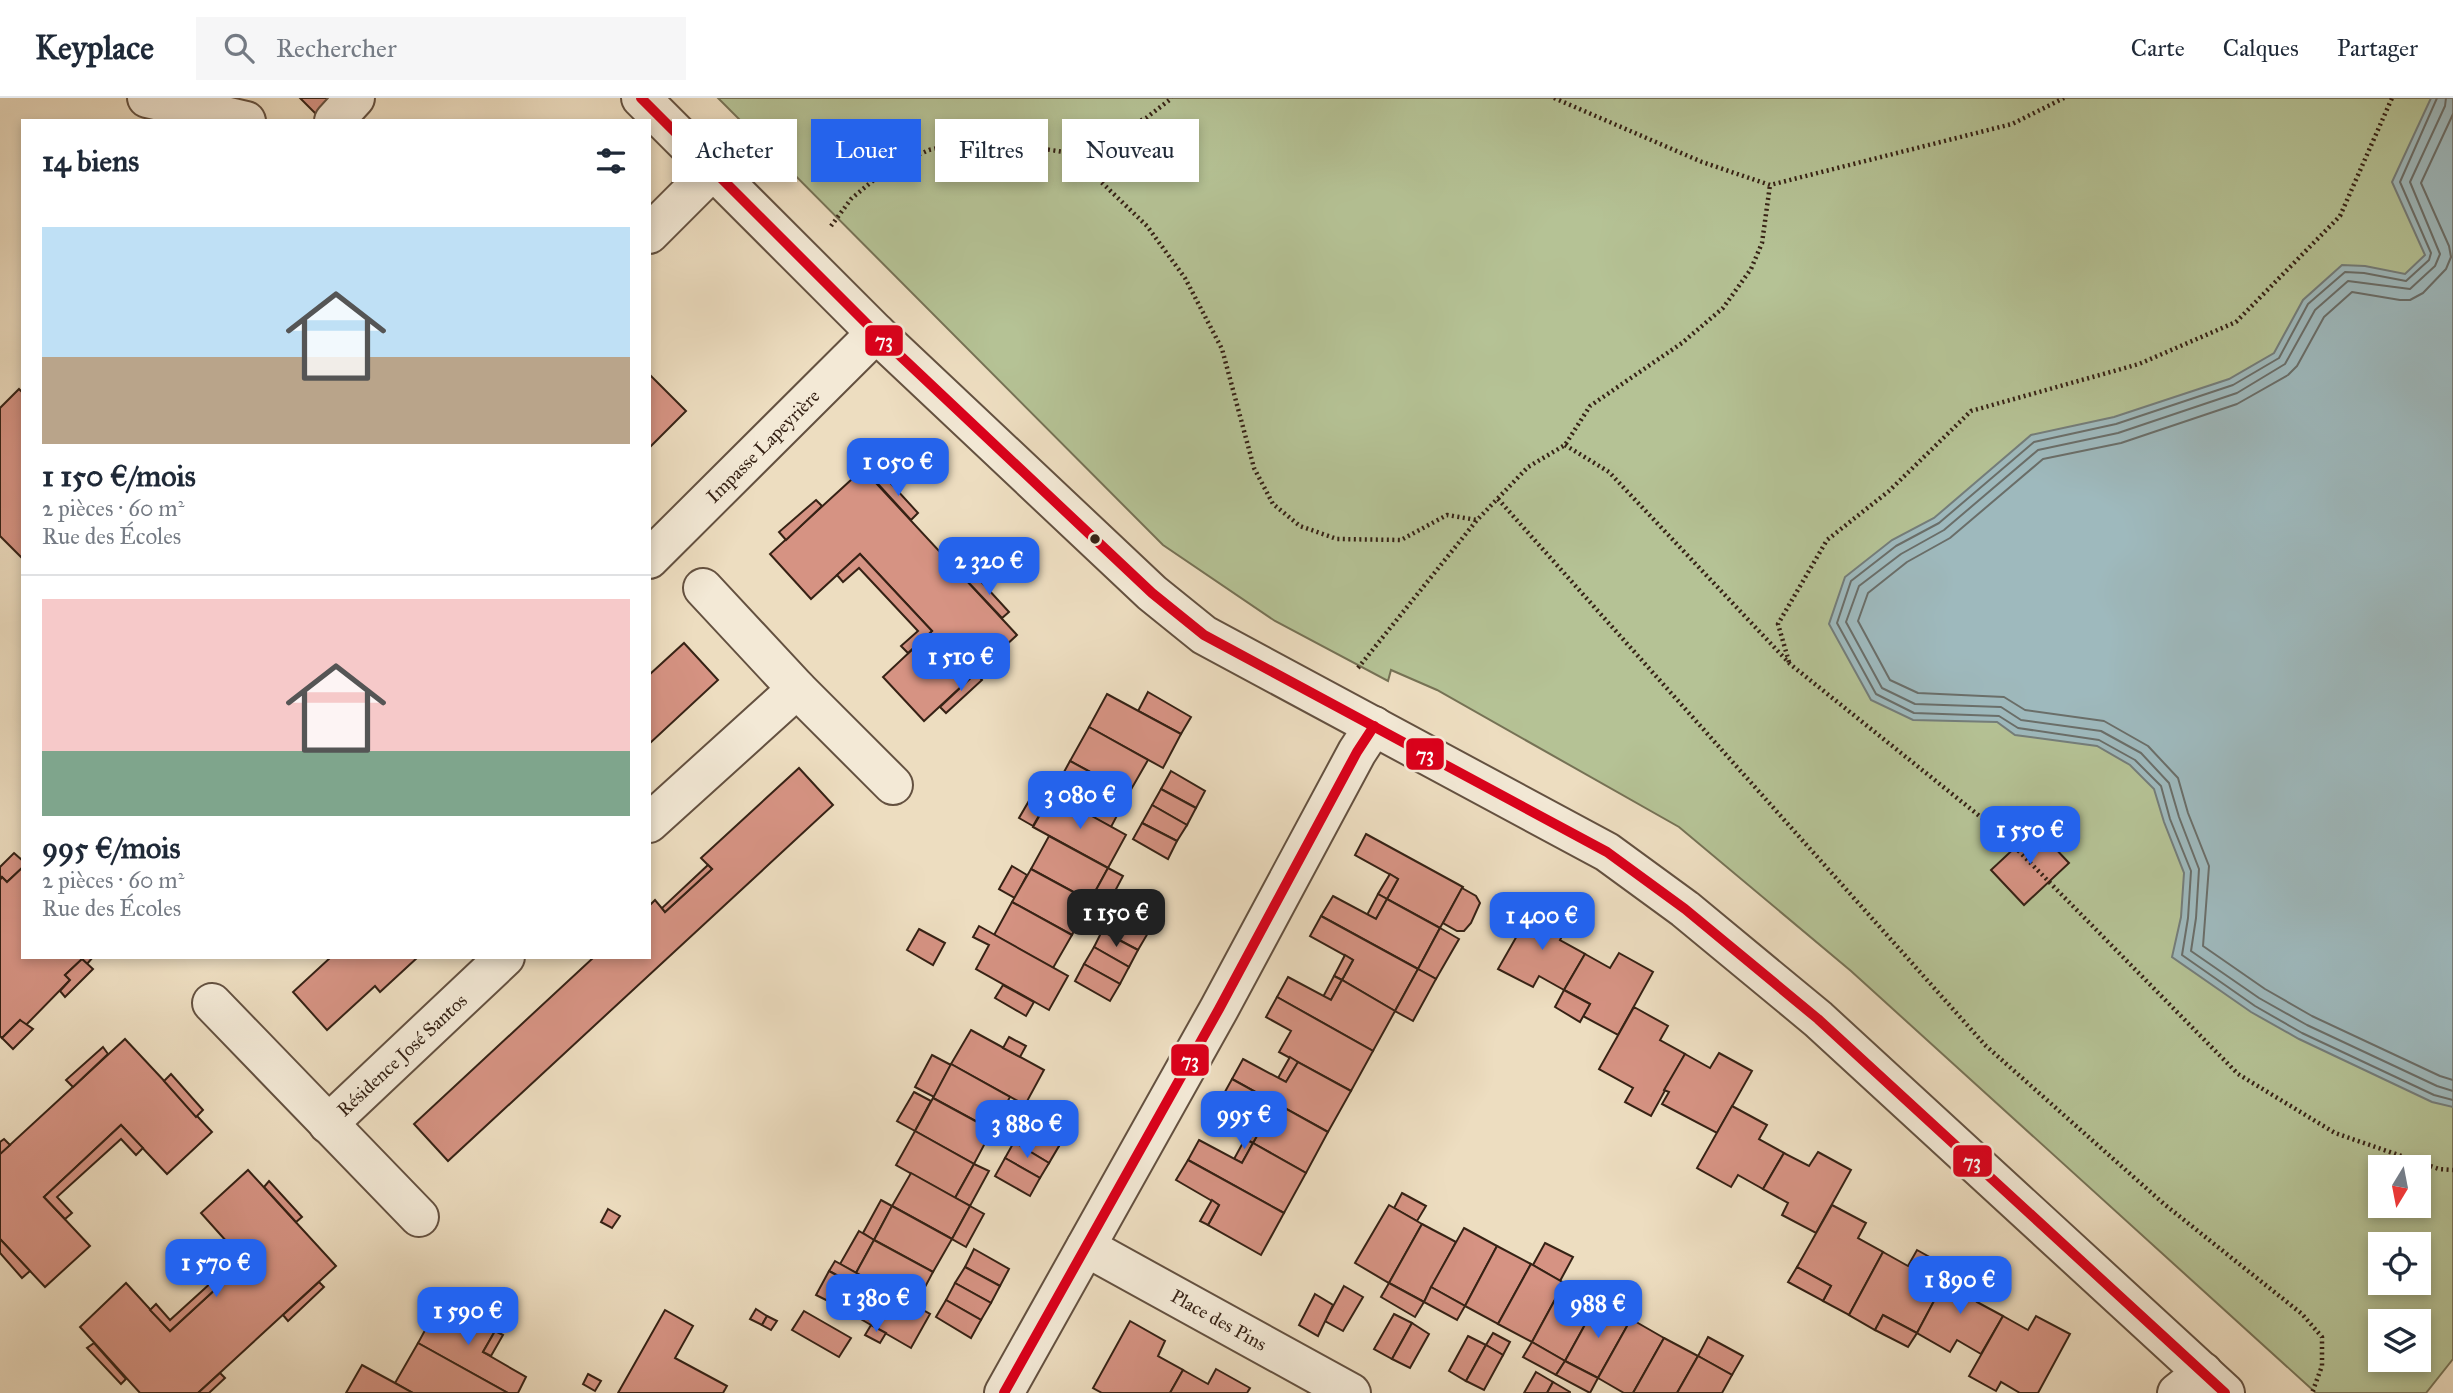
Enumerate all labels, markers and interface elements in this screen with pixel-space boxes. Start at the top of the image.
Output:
search box [196,17,686,80]
text: Keyplace [35,28,154,68]
icon: search [220,29,258,67]
text: Rechercher [276,32,397,64]
text: Carte [2131,33,2185,63]
text: Calques [2223,33,2299,63]
text: Partager [2337,33,2418,63]
chip: Acheter [672,119,797,182]
chip: Louer [811,119,921,182]
chip: Filtres [935,119,1048,182]
chip: Nouveau [1062,119,1199,182]
icon: filters [592,142,630,180]
text: 14 biens [42,143,139,179]
icon: home [273,273,399,399]
line badge: 73 [864,324,904,357]
text: 73 [875,329,893,353]
street label: Impasse Lapeyrière [702,384,825,507]
pin: 1 050 € [833,438,963,498]
text: 1 050 € [863,447,933,475]
text: 1 150 €/mois [42,458,196,494]
text: 2 pièces · 60 m² [42,494,184,522]
text: Rue des Écoles [42,522,181,550]
unlabelled marker [1088,532,1102,546]
pin: 2 320 € [924,538,1054,597]
text: 2 320 € [954,546,1024,574]
pin: 1 510 € [896,634,1026,693]
text: 1 510 € [928,642,994,670]
icon: home [273,645,399,771]
line badge: 73 [1405,737,1445,771]
text: 73 [1416,743,1434,767]
pin: 3 080 € [1015,772,1145,831]
text: 3 080 € [1044,780,1116,808]
pin: 1 550 € [1965,806,2095,866]
text: 1 550 € [1996,815,2064,843]
text: 995 €/mois [42,830,181,866]
text: 2 pièces · 60 m² [42,866,184,894]
pin: 1 150 € [1051,890,1181,949]
pin: 1 400 € [1477,892,1607,952]
text: Rue des Écoles [42,894,181,922]
text: 1 150 € [1083,898,1149,926]
text: 1 400 € [1506,901,1578,929]
street label: Résidence José Santos [332,989,473,1122]
line badge: 73 [1170,1043,1210,1077]
text: 73 [1181,1049,1199,1073]
pin: 995 € [1195,1091,1293,1151]
pin: 3 880 € [962,1100,1092,1160]
text: 995 € [1217,1100,1271,1128]
text: 3 880 € [992,1109,1062,1137]
line badge: 73 [1952,1144,1993,1178]
text: 73 [1963,1150,1981,1174]
north arrow [2368,1155,2431,1218]
map controls [2368,1155,2431,1372]
button: locate [2368,1232,2431,1295]
pin: 1 570 € [151,1240,281,1299]
text: 1 570 € [181,1248,251,1276]
pin: 1 890 € [1895,1256,2025,1316]
text: 1 890 € [1925,1265,1995,1293]
pin: 1 380 € [811,1274,941,1334]
pin: 988 € [1549,1280,1647,1340]
text: 1 380 € [842,1283,910,1311]
street label: Place des Pins [1167,1284,1271,1356]
pin: 1 590 € [403,1288,533,1347]
text: 988 € [1570,1289,1626,1317]
text: 1 590 € [433,1296,503,1324]
button: layers [2368,1309,2431,1372]

